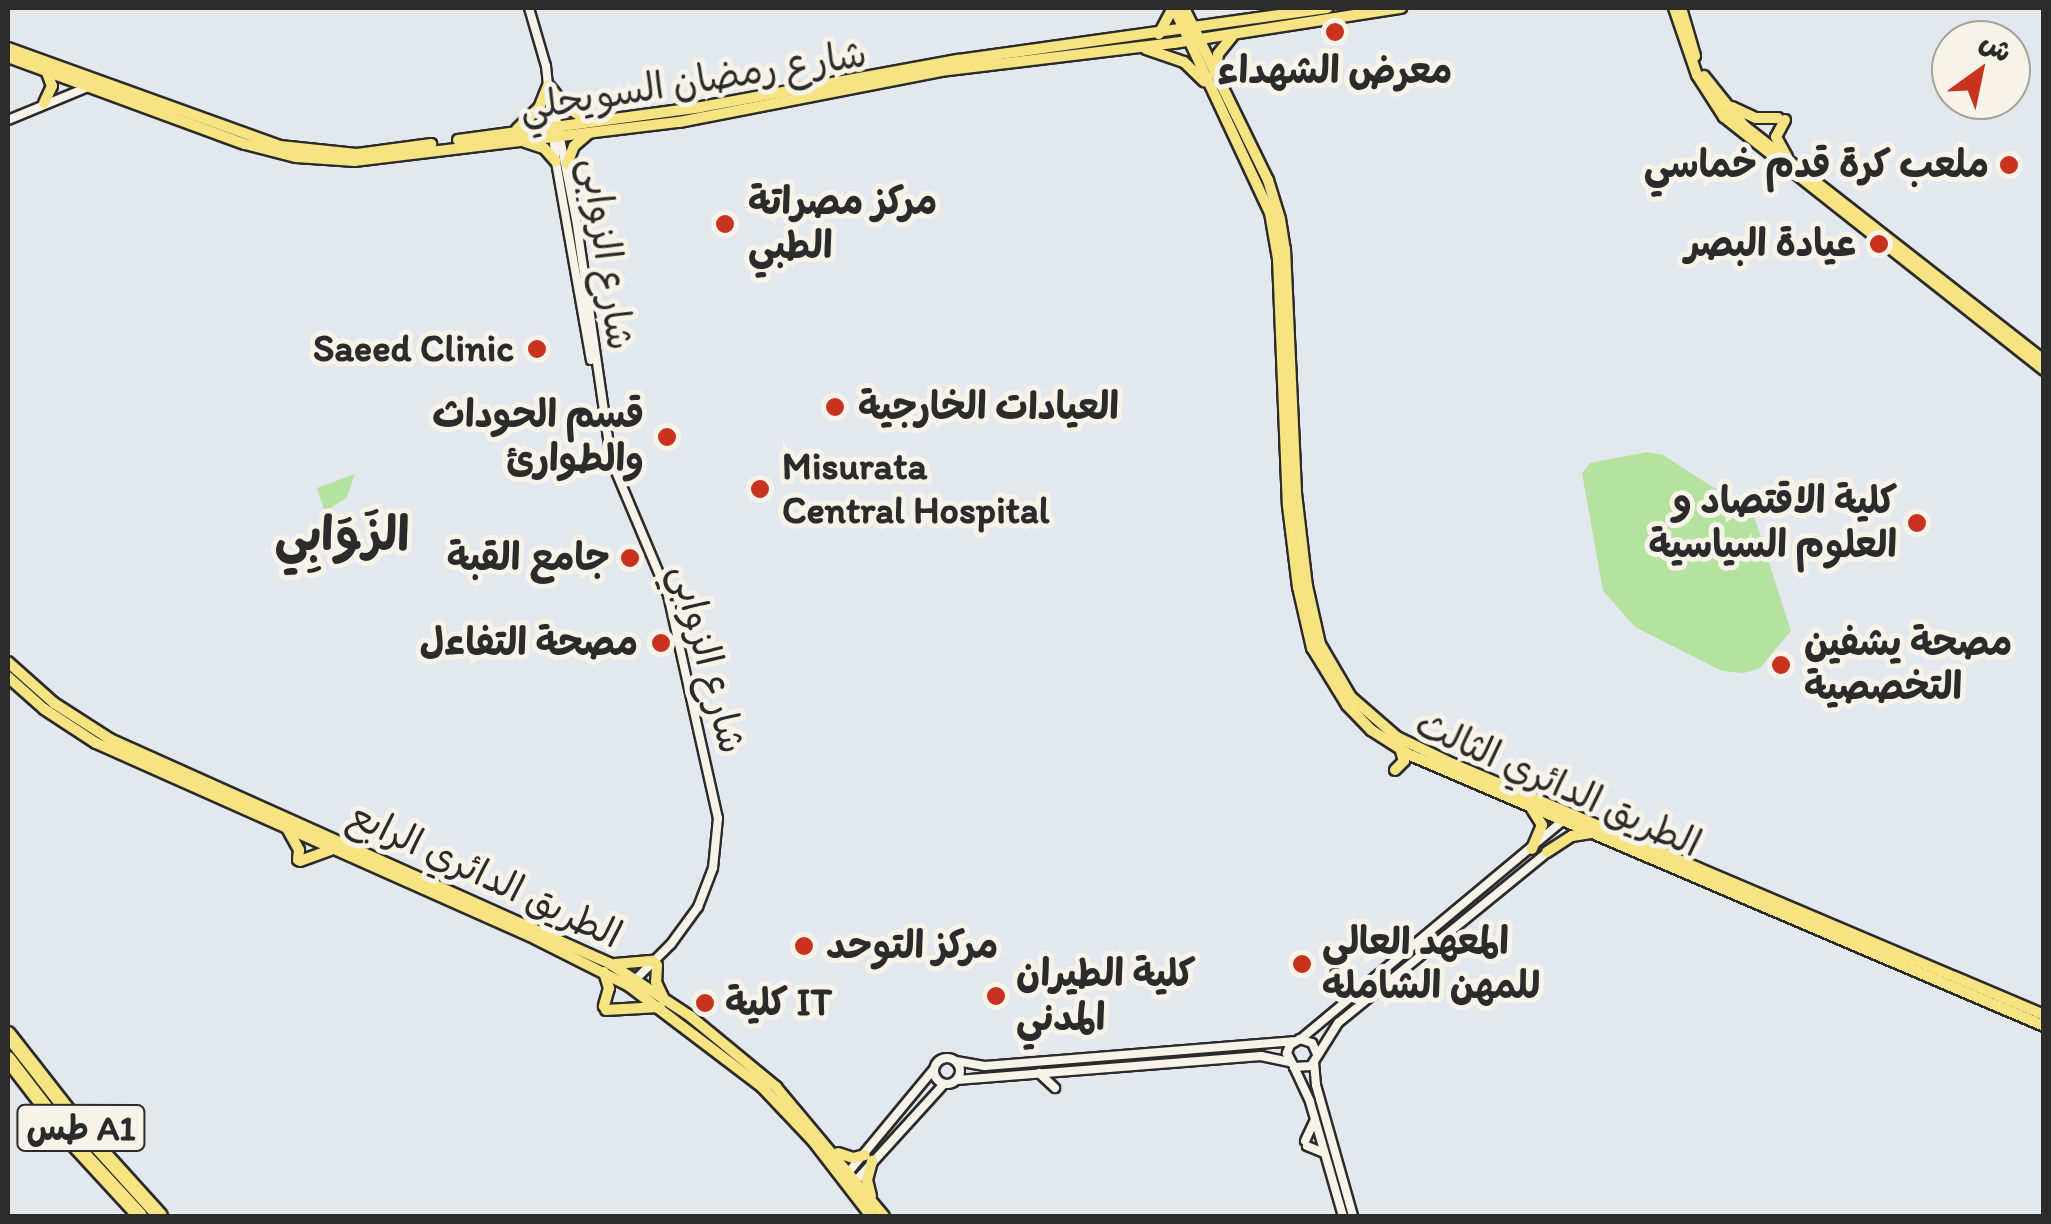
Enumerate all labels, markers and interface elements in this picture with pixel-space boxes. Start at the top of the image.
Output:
north arrow [1931,20,2031,120]
marker: معرض الشهداء [1324,21,1346,43]
text: ش [1974,24,2018,69]
street label: شارع رمضان السويحلي [516,31,870,131]
place label: معرض الشهداء [1218,48,1452,94]
place label: ملعب كرة قدم خماسي [1644,142,1989,188]
marker: ملعب كرة قدم خماسي [1998,154,2020,176]
street label: شارع الزوابى [571,155,643,353]
place label: مركز مصراتة الطبي [748,179,937,268]
marker: مركز مصراتة الطبي [712,211,738,237]
place label: عيادة البصر [1685,221,1856,267]
marker: عيادة البصر [1866,231,1892,257]
place label: Saeed Clinic [314,326,514,372]
marker: Saeed Clinic [524,336,550,362]
place label: العيادات الخارجية [858,384,1119,430]
place label: قسم الحوداث والطوارئ [432,392,644,482]
marker: العيادات الخارجية [822,394,848,420]
marker: قسم الحوداث والطوارئ [654,424,680,450]
place label: Misurata Central Hospital [782,444,1049,534]
marker: Misurata Central Hospital [747,476,773,502]
place label: كلية الاقتصاد و العلوم السياسية [1648,478,1897,568]
district label: الزَوَابِي [274,505,410,563]
marker: كلية الاقتصاد و العلوم السياسية [1906,512,1928,534]
place label: جامع القبة [447,535,610,581]
marker: جامع القبة [619,547,641,569]
street label: شارع الزوابي [661,560,755,758]
place label: مصحة التفاءل [419,620,638,666]
place label: مصحة يشفين التخصصية [1804,620,2012,709]
marker: مصحة التفاءل [648,630,674,656]
marker: مصحة يشفين التخصصية [1768,652,1794,678]
street label: الطريق الدائري الثالث [1408,701,1708,867]
street label: الطريق الدائري الرابع [341,792,629,958]
place label: المعهد العالي للمهن الشامله [1322,919,1540,1008]
place label: مركز التوحد [826,923,998,969]
marker: مركز التوحد [791,933,817,959]
place label: كلية الطيران المدني [1016,951,1195,1040]
marker: المعهد العالي للمهن الشامله [1291,953,1313,975]
place label: كلية IT [725,980,832,1026]
marker: كلية الطيران المدني [985,985,1007,1007]
marker: كلية IT [694,992,716,1014]
road number: طس A1 [16,1098,146,1158]

